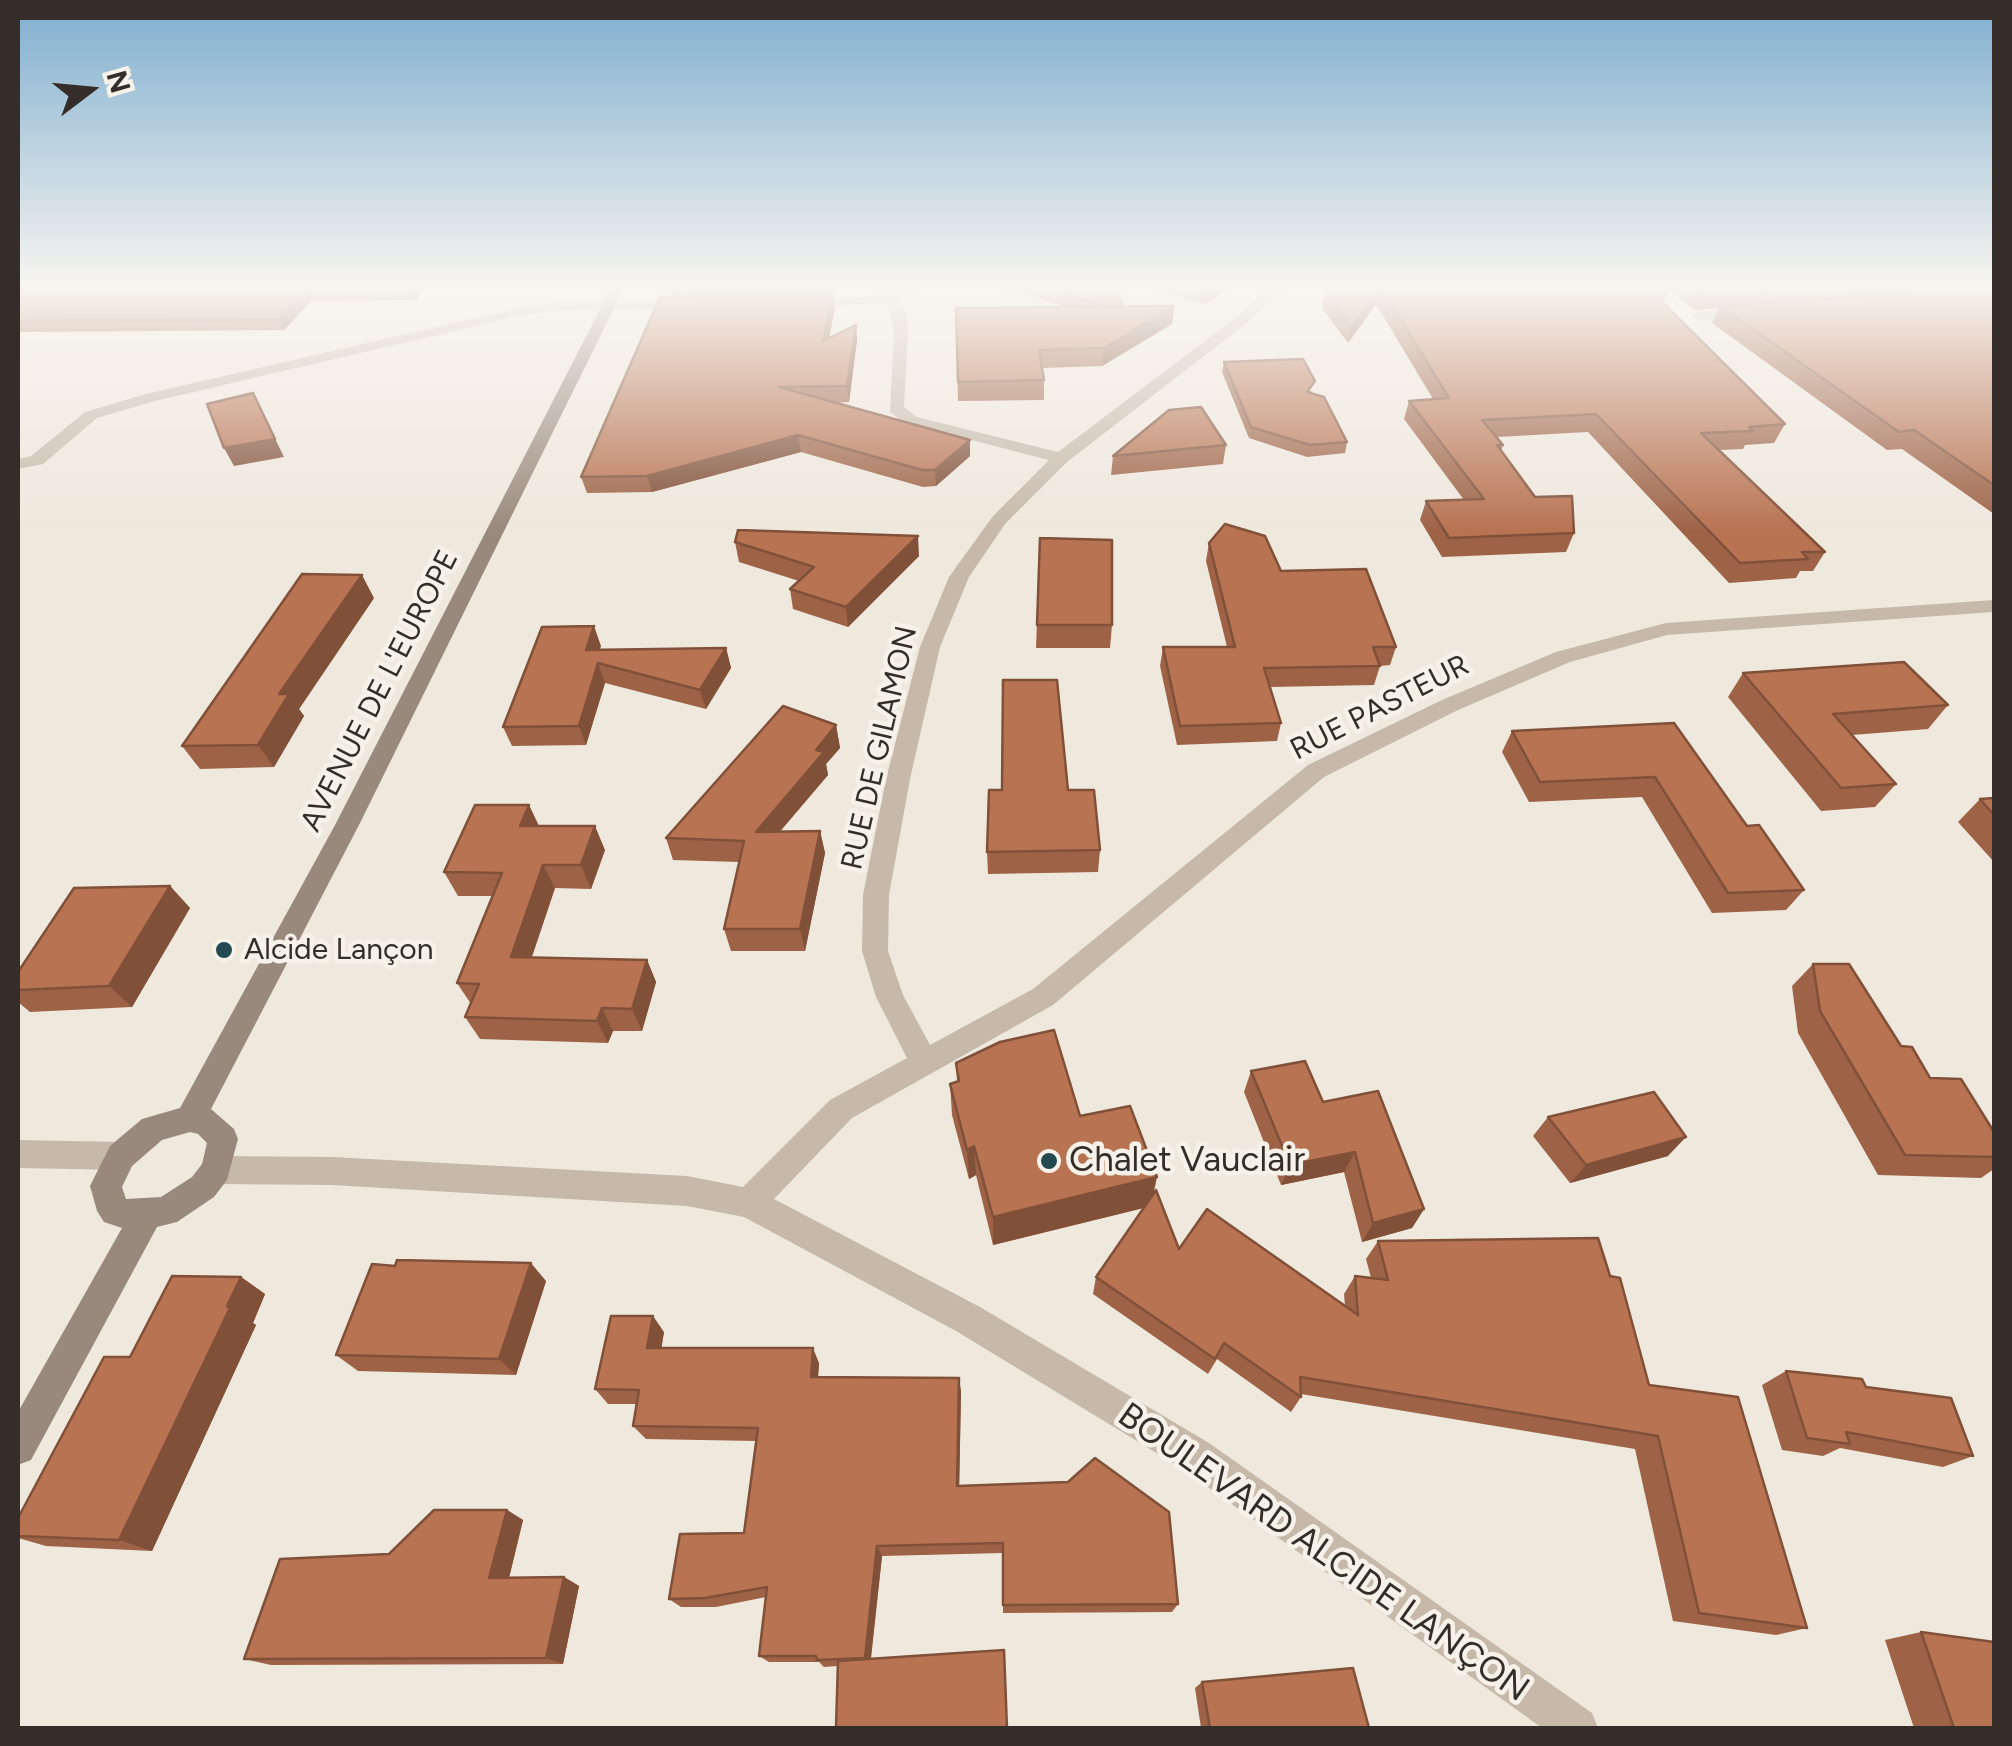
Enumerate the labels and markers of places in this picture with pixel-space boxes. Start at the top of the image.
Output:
place label: Alcide Lançon [244,932,433,968]
marker: Alcide Lançon [213,939,235,961]
place label: Chalet Vauclair [1069,1140,1305,1182]
marker: Chalet Vauclair [1038,1150,1060,1172]

